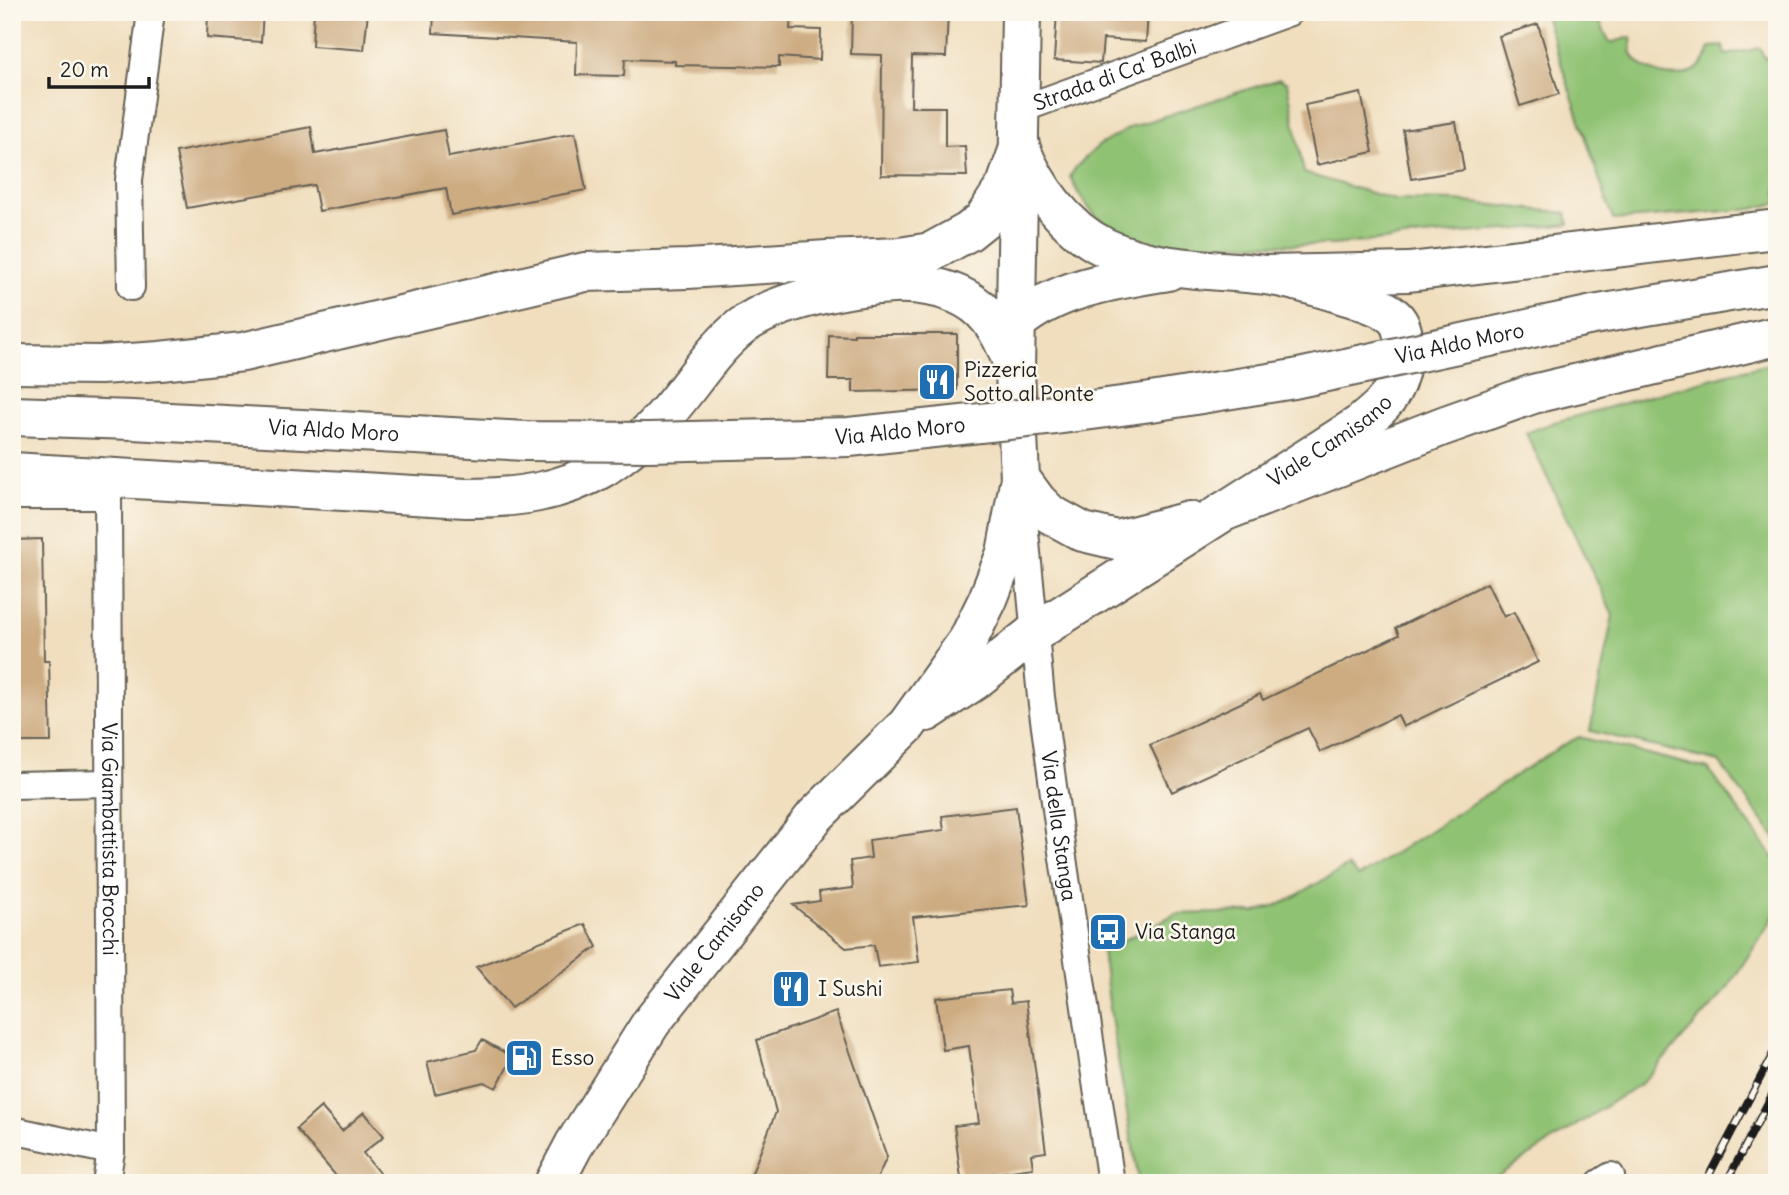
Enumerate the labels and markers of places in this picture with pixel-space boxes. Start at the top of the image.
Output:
place label: Pizzeria Sotto al Ponte [964,356,1094,407]
restaurant icon: Pizzeria Sotto al Ponte [916,361,958,403]
bus stop icon: Via Stanga [1087,911,1129,953]
place label: Via Stanga [1135,918,1236,945]
restaurant icon: I Sushi [770,968,812,1010]
place label: I Sushi [818,975,882,1002]
fuel station icon: Esso [503,1037,545,1079]
place label: Esso [551,1044,594,1071]

